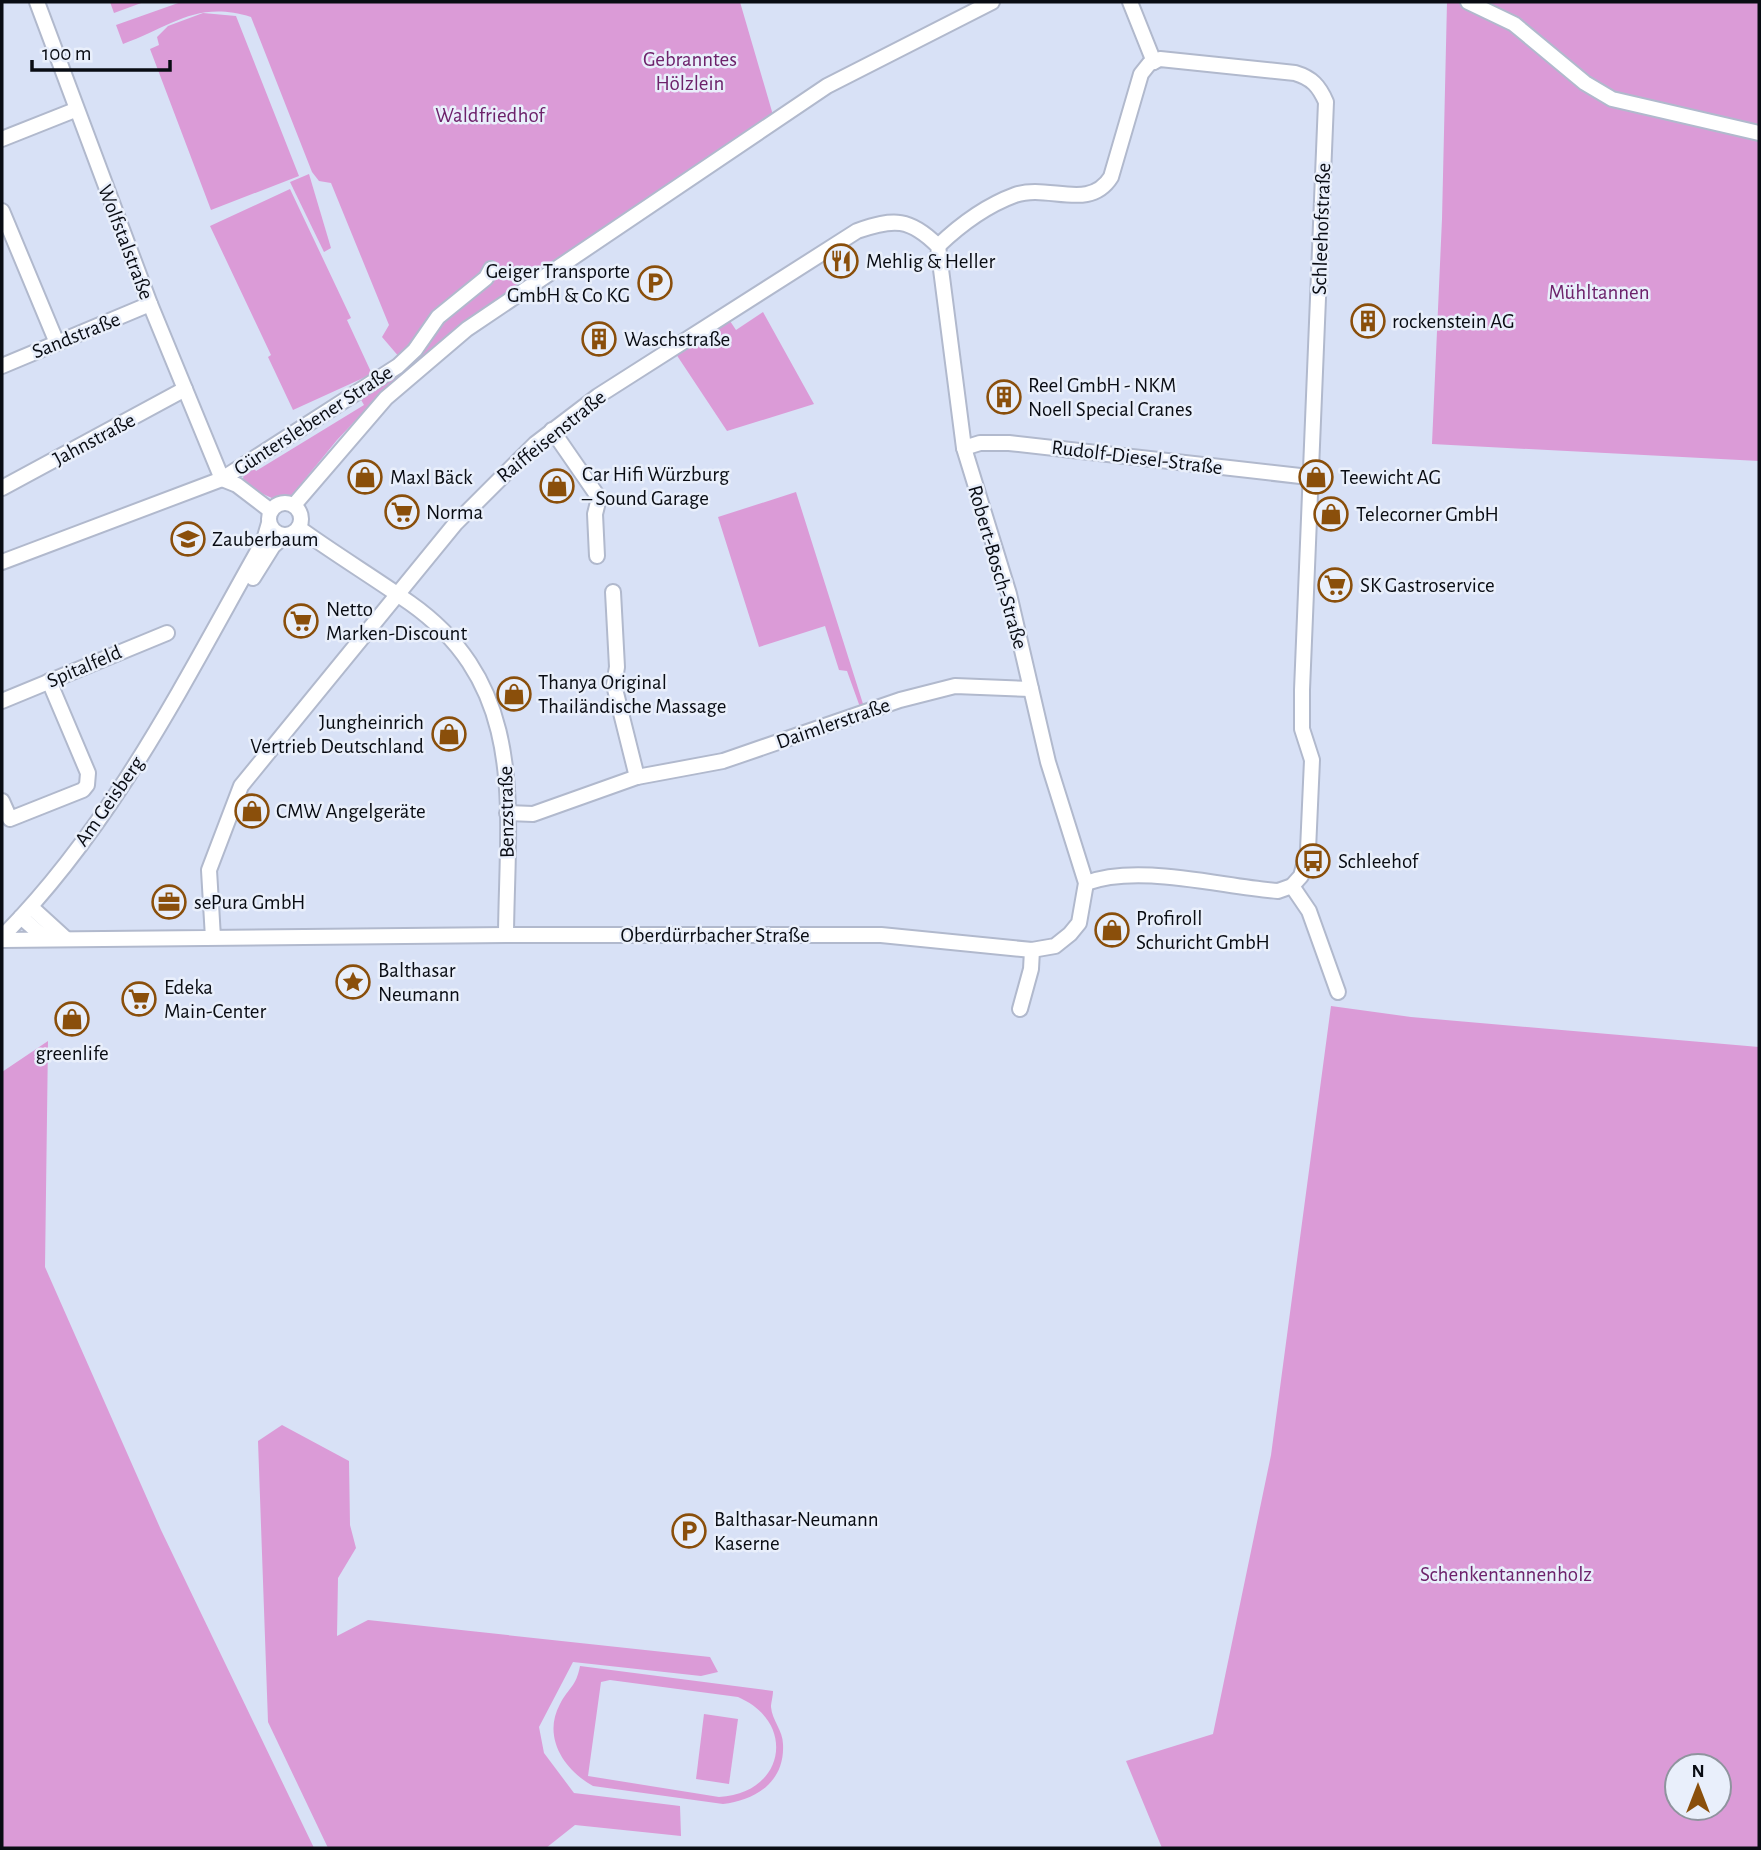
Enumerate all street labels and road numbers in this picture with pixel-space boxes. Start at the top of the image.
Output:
street label: Schleehofstraße [1309,163,1334,295]
street label: Wolfstalstraße [94,182,157,302]
street label: Sandstraße [29,308,123,363]
street label: Günterslebener Straße [230,361,396,479]
street label: Raiffeisenstraße [493,386,610,487]
street label: Jahnstraße [50,409,139,470]
street label: Rudolf-Diesel-Straße [1050,437,1224,478]
street label: Robert-Bosch-Straße [964,483,1031,651]
street label: Spitalfeld [44,641,125,692]
street label: Daimlerstraße [774,694,893,753]
street label: Am Geisberg [71,752,148,850]
street label: Benzstraße [495,766,518,858]
street label: Oberdürrbacher Straße [620,925,810,946]

